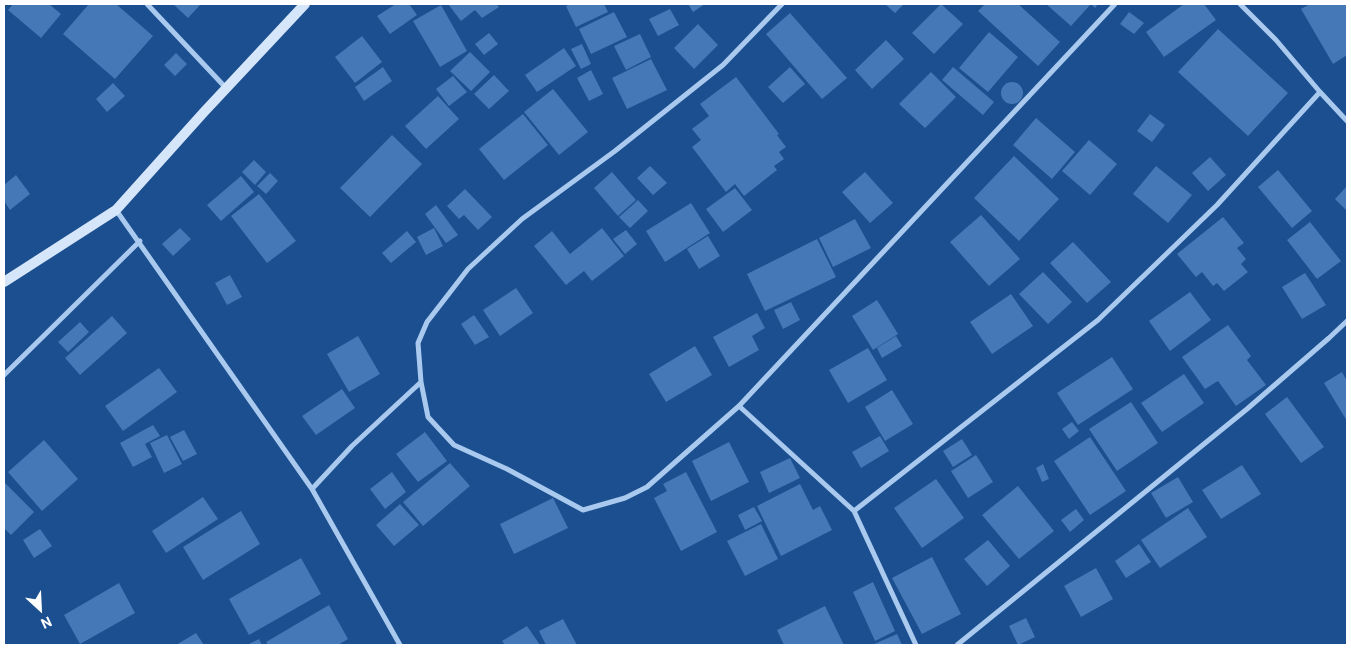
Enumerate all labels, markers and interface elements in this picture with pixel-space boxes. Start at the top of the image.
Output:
north arrow [15,584,65,634]
text: N [38,613,54,632]

